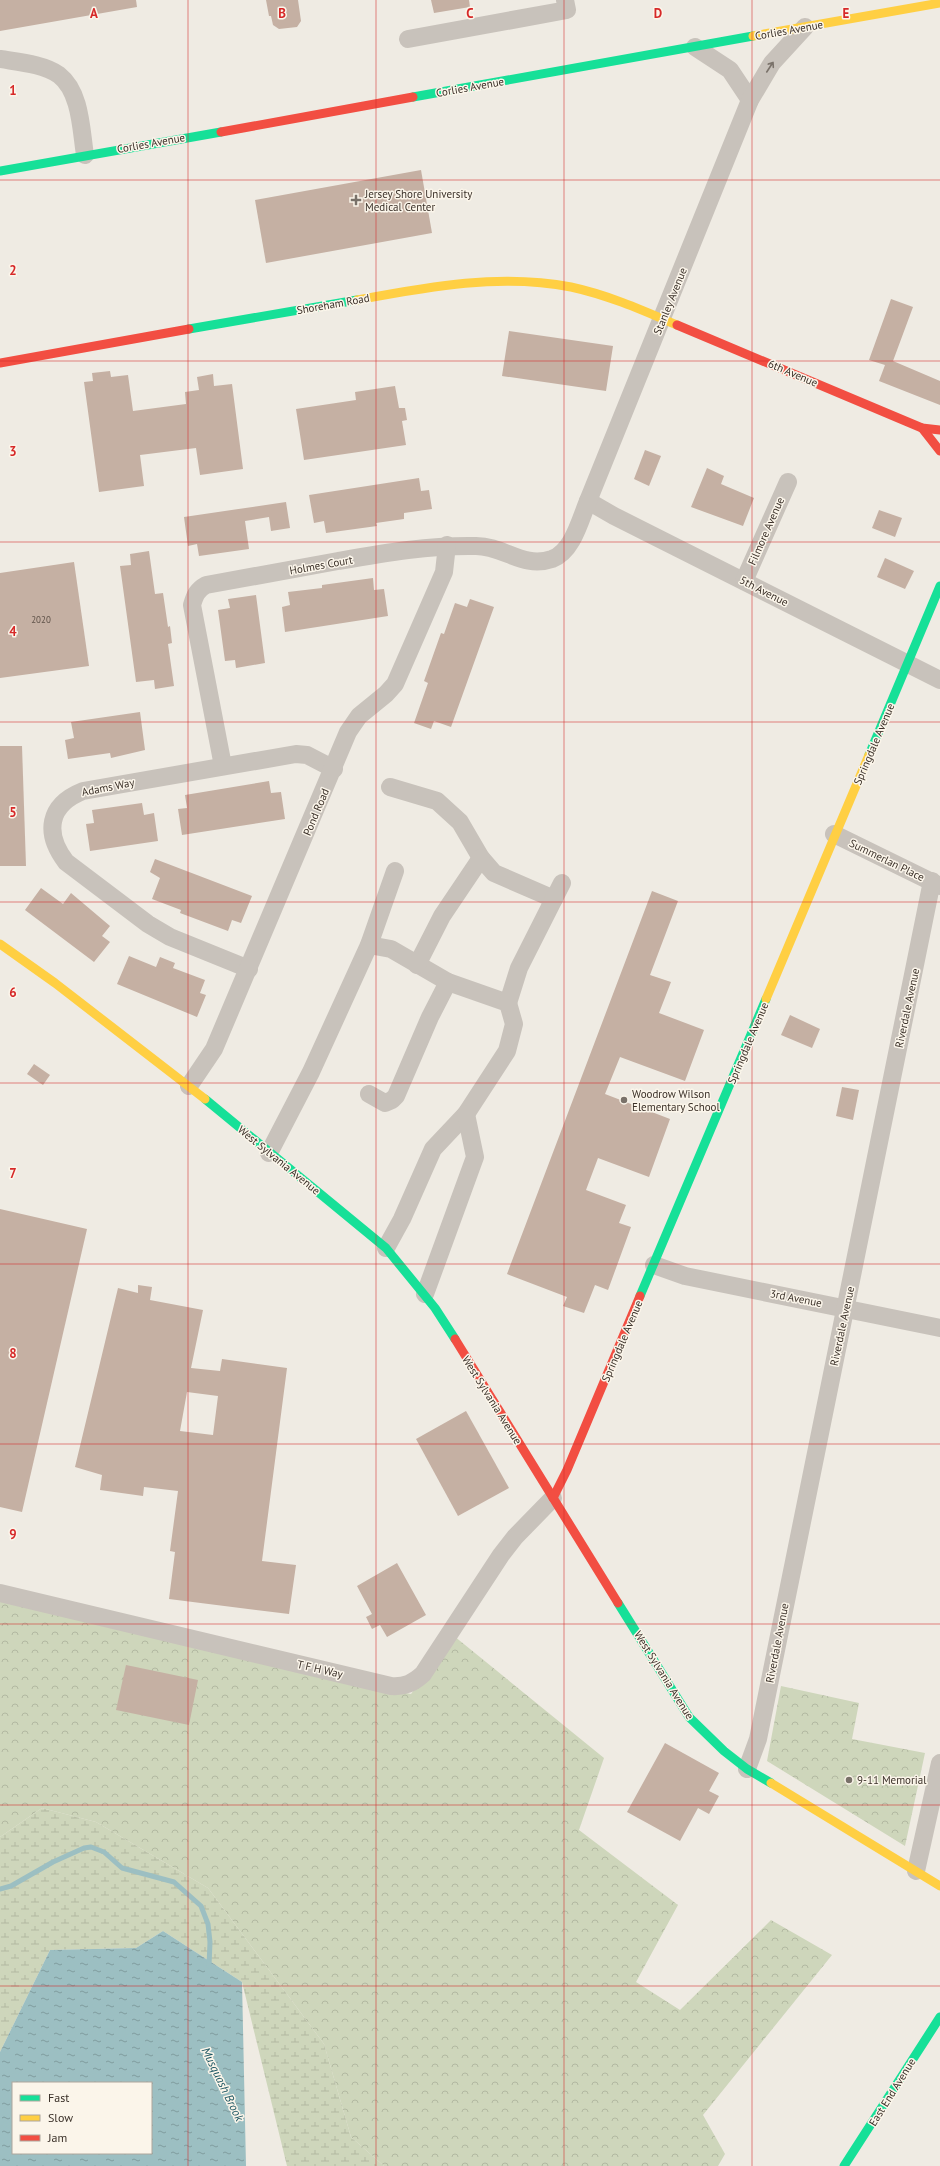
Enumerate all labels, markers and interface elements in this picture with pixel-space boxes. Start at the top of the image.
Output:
text: A [90,5,98,22]
text: B [278,5,286,22]
text: C [466,5,474,22]
text: D [654,5,662,22]
text: E [843,5,850,22]
street label: Corlies Avenue [754,17,825,43]
one-way arrow [766,62,774,73]
street label: Corlies Avenue [435,74,506,100]
text: 1 [9,82,17,99]
street label: Corlies Avenue [116,130,187,156]
place label: Jersey Shore University Medical Center [364,187,473,214]
marker: Jersey Shore University Medical Center [350,194,362,206]
text: 2 [9,262,17,279]
street label: Stanley Avenue [650,265,690,337]
street label: Shoreham Road [295,291,371,317]
street label: 6th Avenue [766,356,820,390]
text: 3 [9,443,17,460]
street label: Filmore Avenue [745,494,787,567]
street label: Holmes Court [288,552,354,577]
street label: 5th Avenue [737,573,791,609]
house number: 2020 [31,614,51,625]
text: 4 [9,623,17,640]
street label: Springdale Avenue [850,701,898,787]
street label: Adams Way [80,775,136,799]
street label: Pond Road [300,786,332,838]
text: 5 [9,804,17,821]
street label: Summerlan Place [847,836,927,884]
street label: Riverdale Avenue [892,966,922,1049]
text: 6 [9,984,17,1001]
street label: Springdale Avenue [724,1000,772,1086]
place label: Woodrow Wilson Elementary School [632,1087,720,1114]
marker: Woodrow Wilson Elementary School [619,1095,629,1105]
street label: West Sylvania Avenue [235,1123,323,1198]
text: 7 [9,1165,17,1182]
street label: Riverdale Avenue [827,1284,857,1367]
street label: 3rd Avenue [769,1286,824,1310]
street label: Springdale Avenue [598,1298,646,1384]
text: 8 [9,1345,17,1362]
street label: West Sylvania Avenue [459,1353,525,1447]
text: 9 [9,1526,17,1543]
street label: Riverdale Avenue [762,1601,792,1684]
street label: West Sylvania Avenue [631,1628,697,1722]
street label: T F H Way [296,1657,345,1681]
place label: 9-11 Memorial [857,1773,927,1787]
marker: 9-11 Memorial [844,1775,854,1785]
water label: Musquash Brook [199,2045,248,2124]
street label: East End Avenue [866,2055,919,2129]
legend [12,2082,152,2154]
text: Fast [48,2090,69,2105]
text: Slow [48,2110,73,2125]
text: Jam [47,2130,67,2145]

